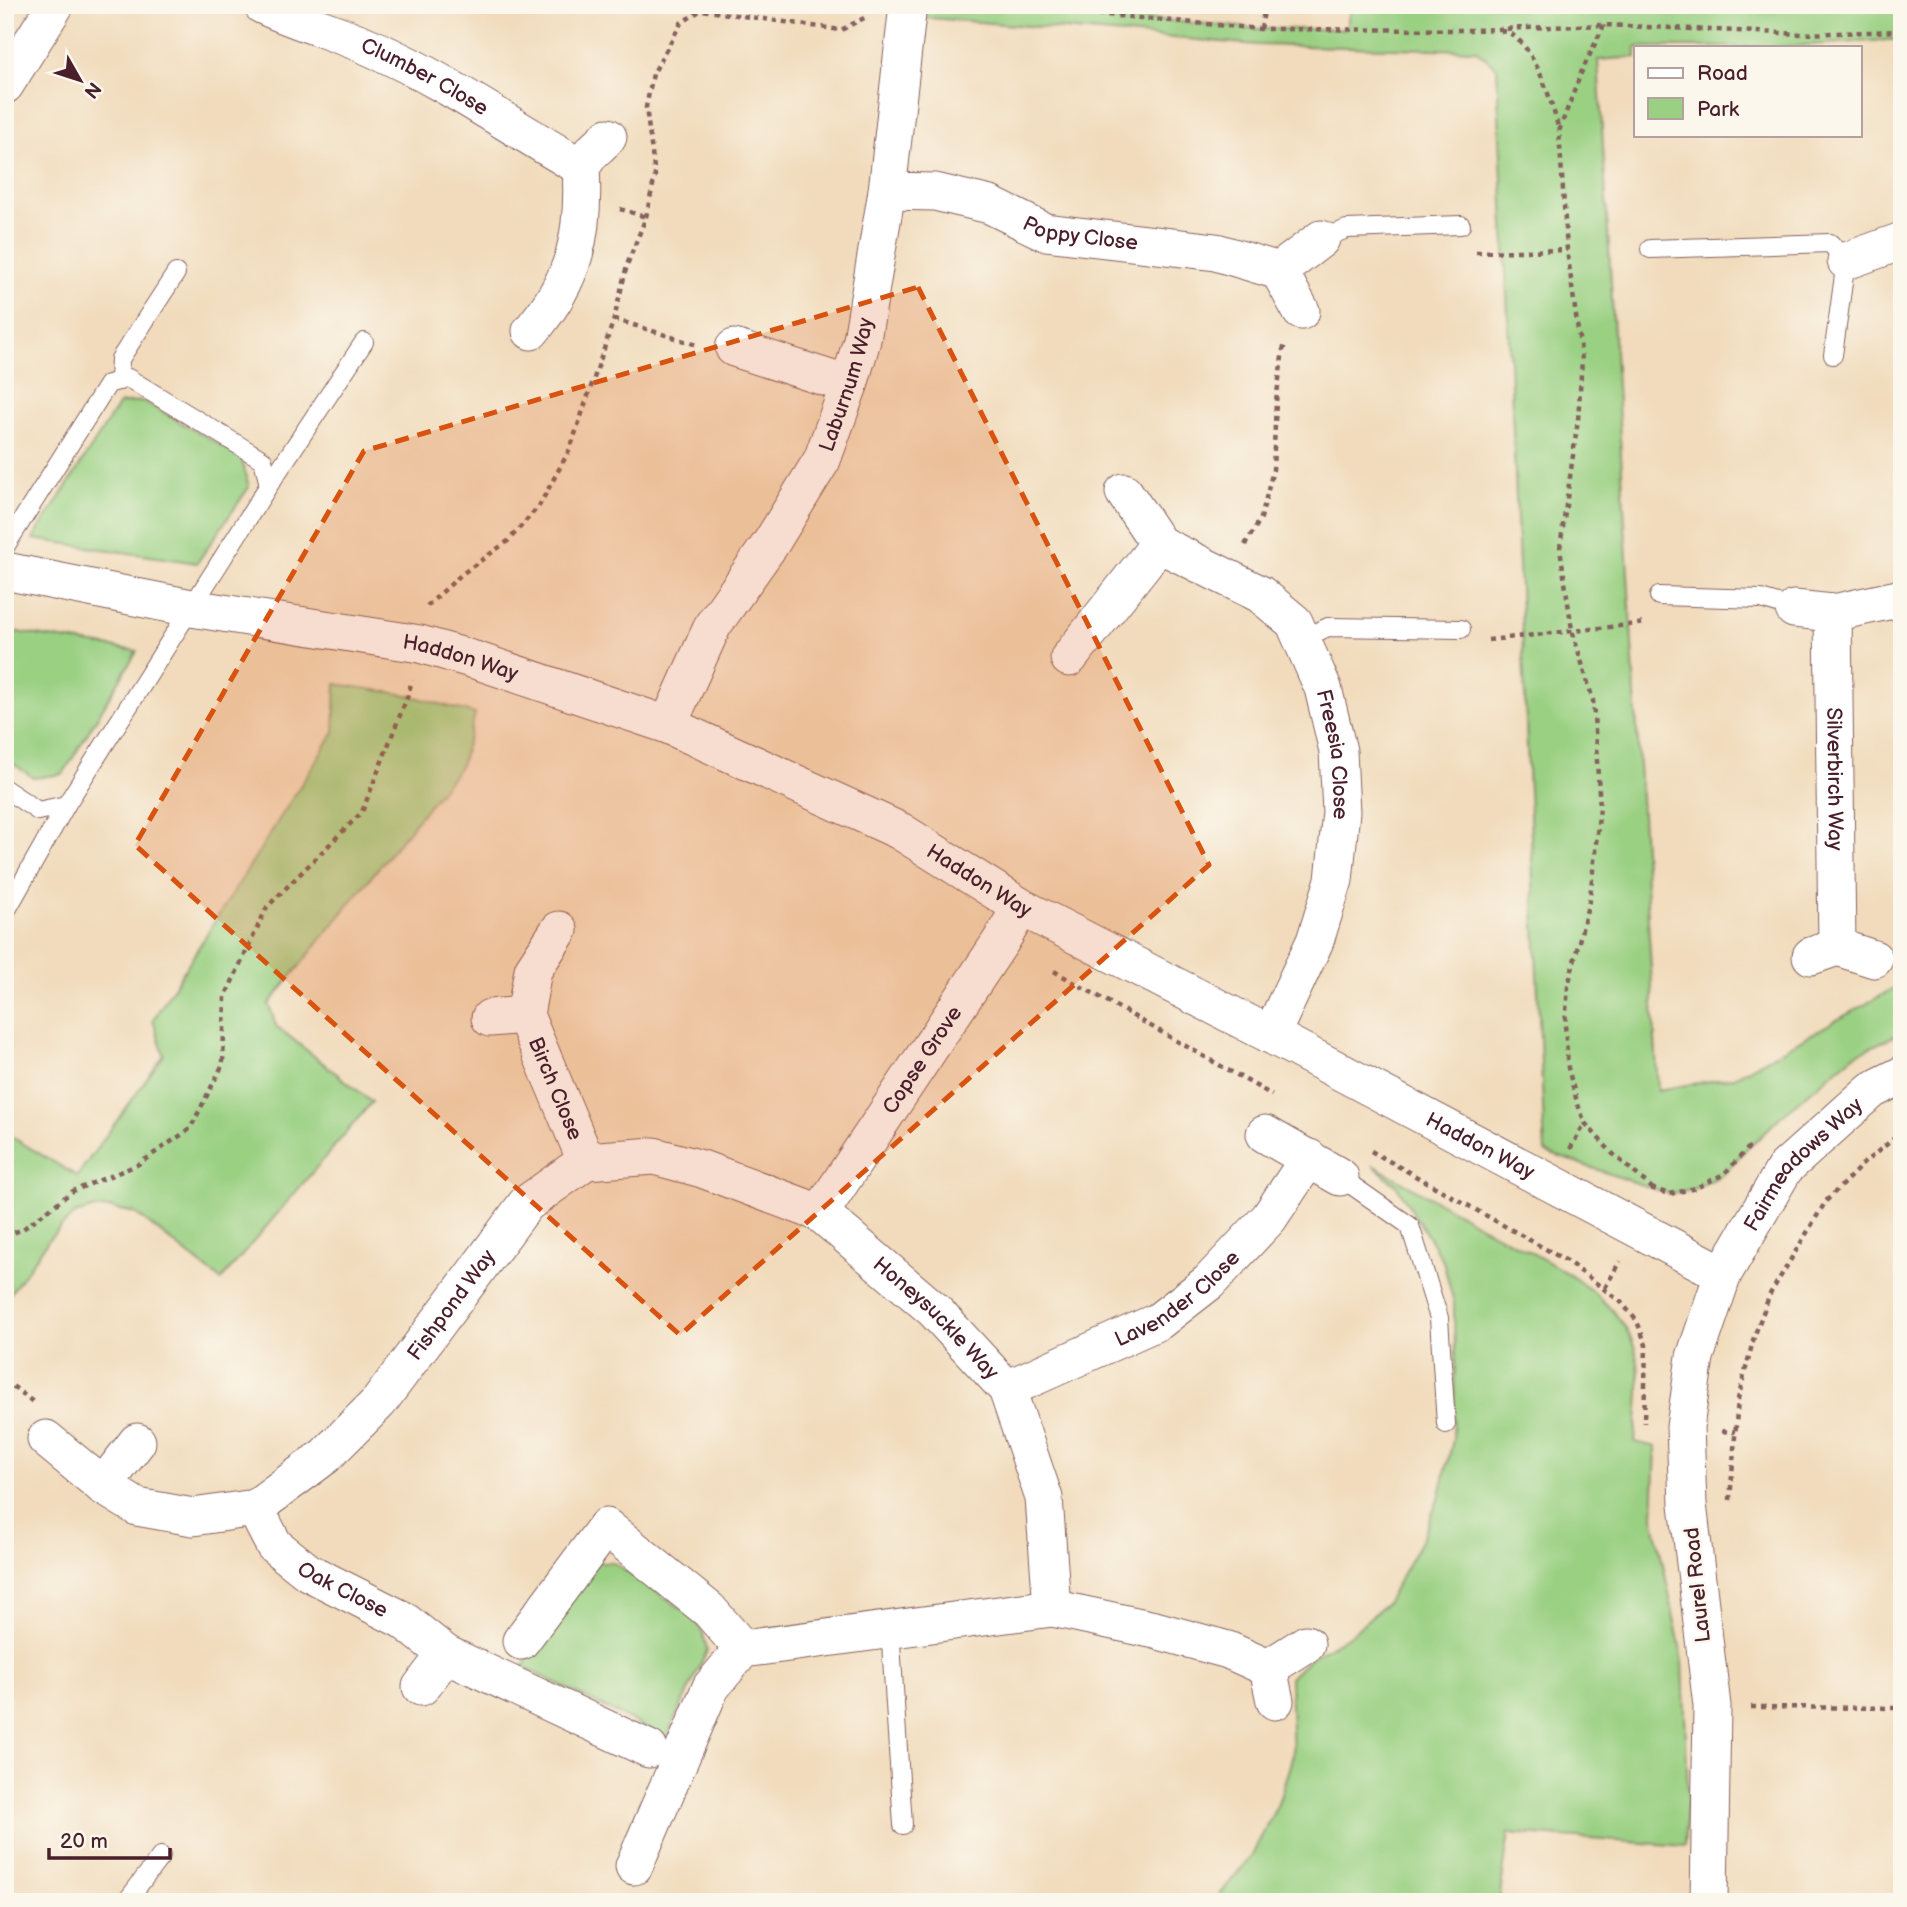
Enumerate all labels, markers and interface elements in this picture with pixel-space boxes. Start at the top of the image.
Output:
street label: Clumber Close [357,33,493,121]
north arrow [46,46,116,116]
legend [1634,46,1862,136]
text: Road [1697,61,1748,86]
text: N [79,77,105,103]
text: Park [1697,97,1740,122]
street label: Poppy Close [1019,211,1139,256]
street label: Laburnum Way [814,315,879,455]
street label: Haddon Way [401,629,522,687]
street label: Freesia Close [1311,687,1353,821]
street label: Silverbirch Way [1821,707,1848,851]
street label: Haddon Way [922,839,1036,924]
street label: Copse Grove [877,1001,967,1119]
street label: Birch Close [523,1033,588,1144]
street label: Fairmeadows Way [1739,1092,1868,1236]
street label: Haddon Way [1422,1107,1539,1185]
street label: Fishpond Way [402,1244,501,1365]
street label: Lavender Close [1111,1245,1245,1352]
street label: Honeysuckle Way [868,1252,1004,1385]
street label: Laurel Road [1679,1526,1716,1644]
street label: Oak Close [292,1556,392,1623]
scale bar [49,1816,170,1860]
text: 20 m [60,1829,108,1854]

